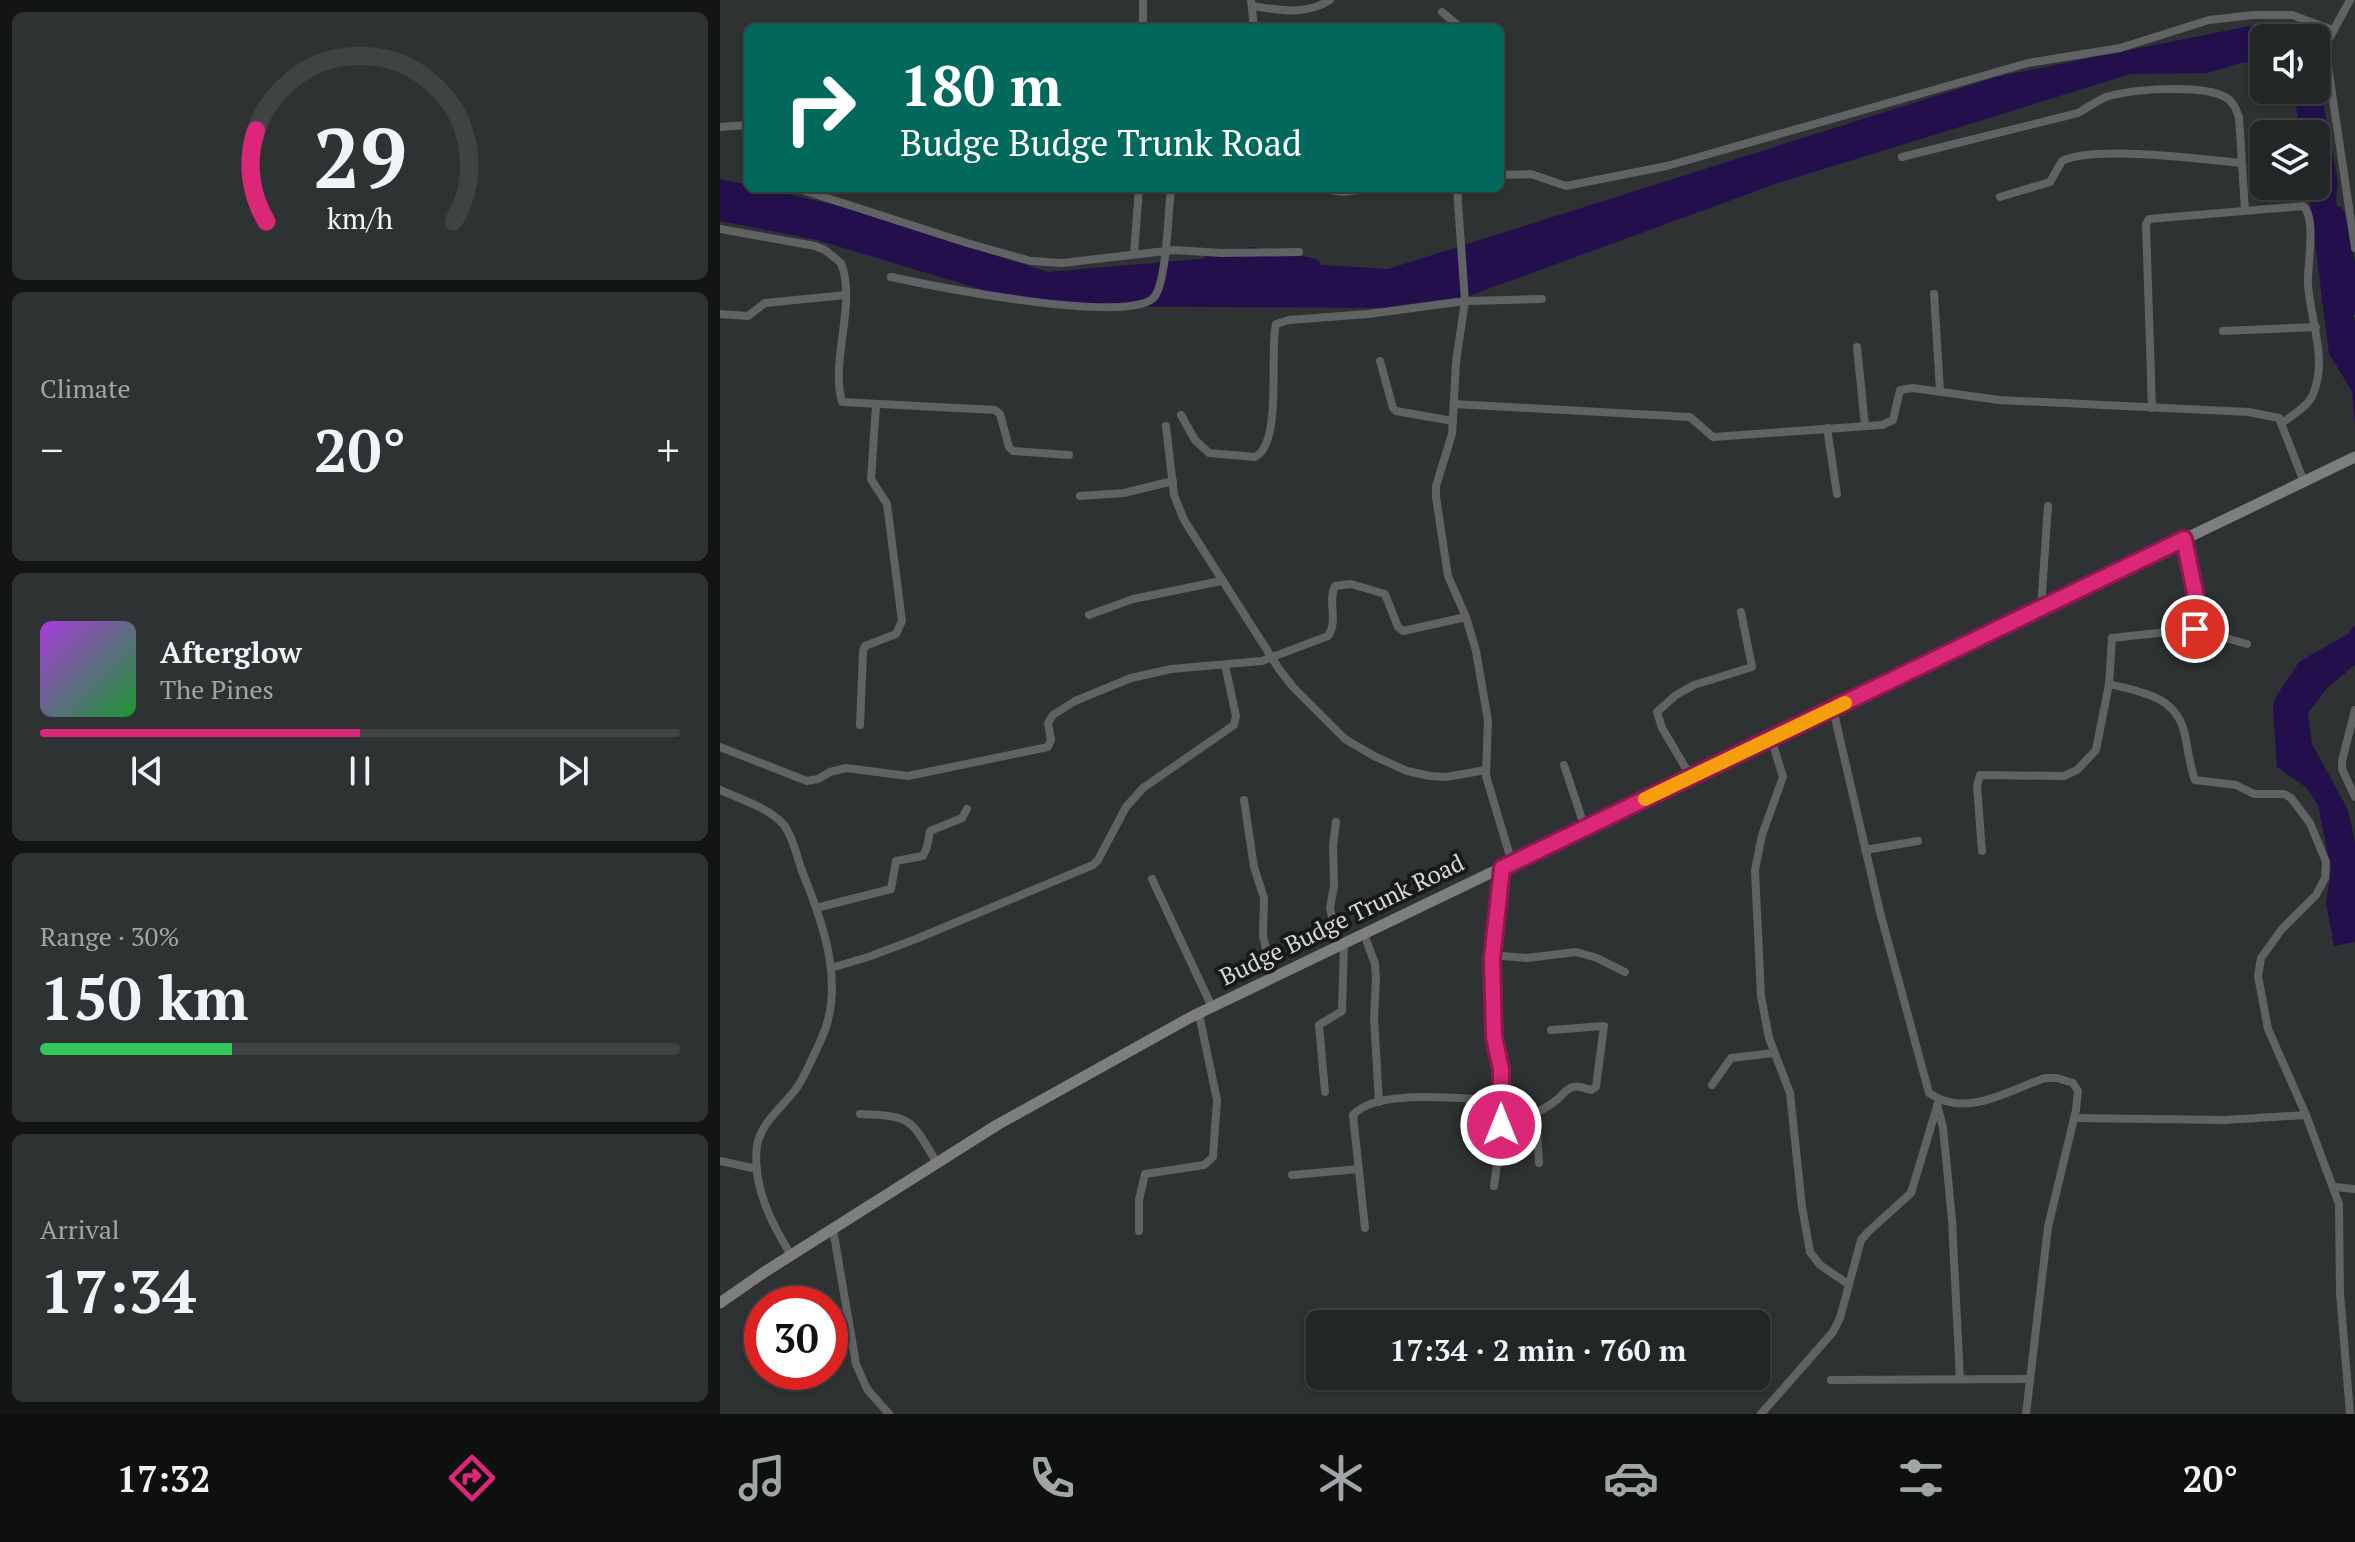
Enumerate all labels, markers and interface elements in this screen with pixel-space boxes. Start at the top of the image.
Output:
map controls [2250,24,2330,200]
button: sound [2250,24,2330,104]
text: 180 m [900,48,1062,122]
icon: right [768,56,872,160]
text: 29 [313,102,407,212]
text: Budge Budge Trunk Road [900,119,1302,166]
button: layers [2250,120,2330,200]
text: km/h [327,199,393,237]
text: Climate [40,371,131,405]
text: 20° [314,410,406,489]
text: − [40,420,63,479]
text: + [657,420,680,479]
pin [2161,595,2229,663]
icon: arrive [2173,607,2217,651]
text: Afterglow [160,632,302,672]
text: The Pines [160,672,274,706]
icon: previous [125,749,169,793]
icon: pause [338,749,382,793]
icon: next [551,749,595,793]
street label: Budge Budge Trunk Road [1214,846,1469,992]
text: Range · 30% [40,919,179,953]
text: 150 km [40,958,248,1037]
position arrow [1459,1083,1543,1167]
text: Arrival [40,1212,120,1246]
text: 17:34 [40,1251,196,1330]
speed limit sign: 30 [744,1286,848,1390]
text: 17:34 · 2 min · 760 m [1390,1330,1686,1370]
icon: directions [444,1450,500,1506]
icon: music [734,1450,790,1506]
icon: phone [1024,1450,1080,1506]
icon: climate [1313,1450,1369,1506]
icon: car [1603,1450,1659,1506]
icon: filters [1893,1450,1949,1506]
text: 17:32 [117,1455,211,1502]
text: 20° [2182,1455,2238,1502]

